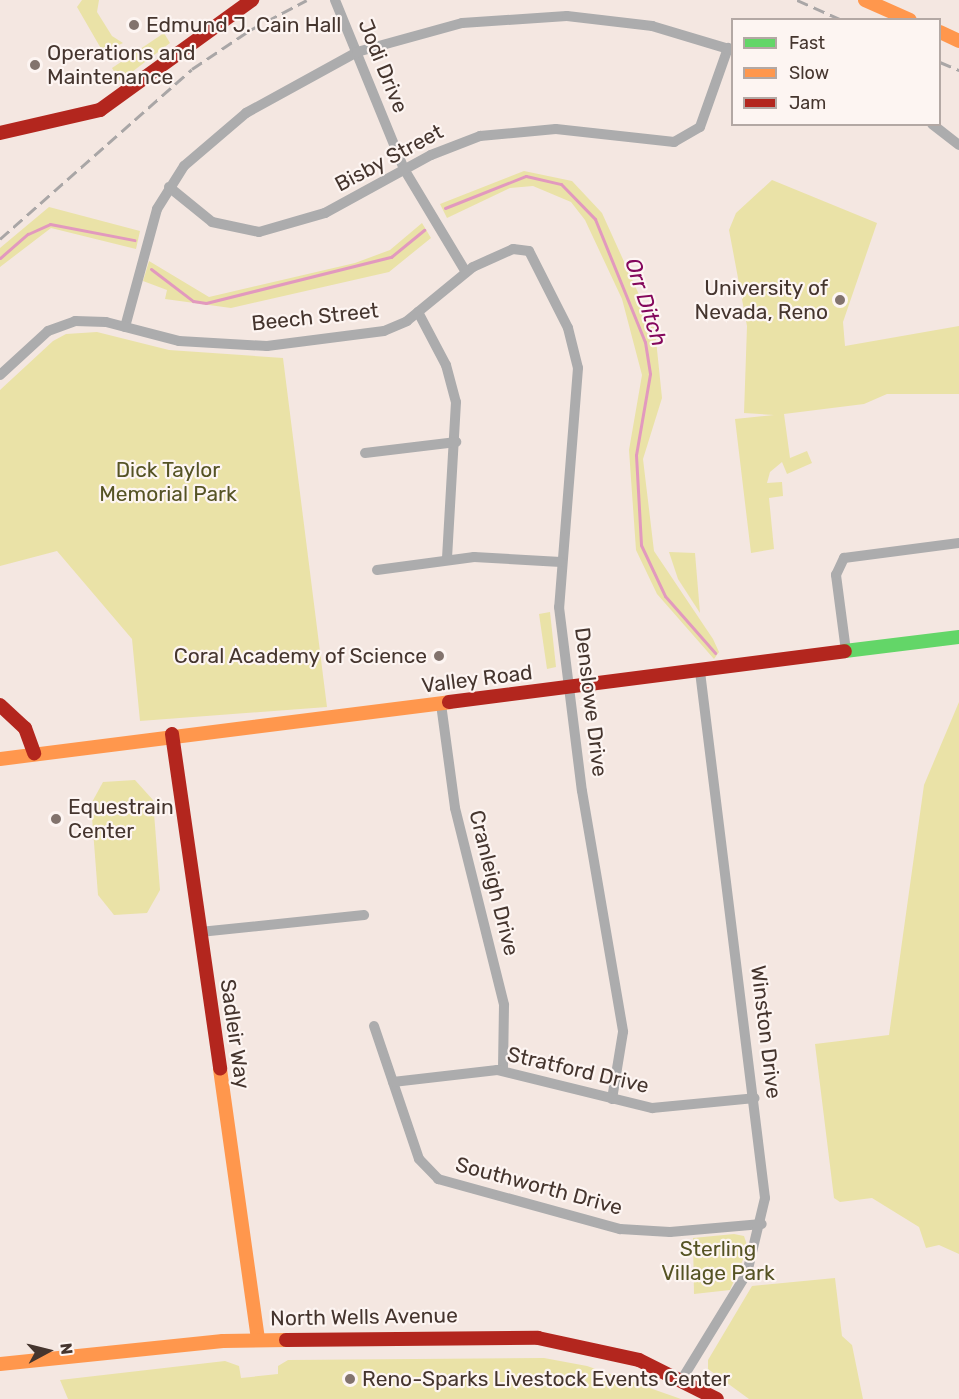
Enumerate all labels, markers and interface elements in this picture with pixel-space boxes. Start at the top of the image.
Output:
place label: Edmund J. Cain Hall [146,12,341,38]
street label: Jodi Drive [353,16,413,116]
marker: Edmund J. Cain Hall [127,18,141,32]
legend [731,18,941,126]
text: Fast [789,32,825,54]
place label: Operations and Maintenance [47,40,196,90]
marker: Operations and Maintenance [28,58,42,72]
text: Slow [789,62,829,84]
text: Jam [789,92,826,114]
street label: Bisby Street [330,119,448,197]
water label: Orr Ditch [619,254,673,350]
place label: University of Nevada, Reno [695,275,828,325]
marker: University of Nevada, Reno [833,293,847,307]
street label: Beech Street [250,298,380,336]
park label: Dick Taylor Memorial Park [99,457,237,507]
street label: Denslowe Drive [569,626,613,778]
place label: Coral Academy of Science [172,643,427,669]
marker: Coral Academy of Science [432,649,446,663]
street label: Valley Road [420,660,534,698]
place label: Equestrain Center [68,794,174,844]
street label: Cranleigh Drive [464,808,524,958]
marker: Equestrain Center [49,812,63,826]
street label: Winston Drive [745,964,787,1100]
street label: Sadleir Way [215,977,255,1091]
street label: Stratford Drive [505,1041,651,1099]
street label: Southworth Drive [453,1152,625,1220]
park label: Sterling Village Park [661,1236,775,1286]
street label: North Wells Avenue [270,1303,458,1331]
north arrow [18,1321,78,1381]
text: N [56,1342,76,1356]
place label: Reno-Sparks Livestock Events Center [362,1366,730,1392]
marker: Reno-Sparks Livestock Events Center [343,1372,357,1386]

